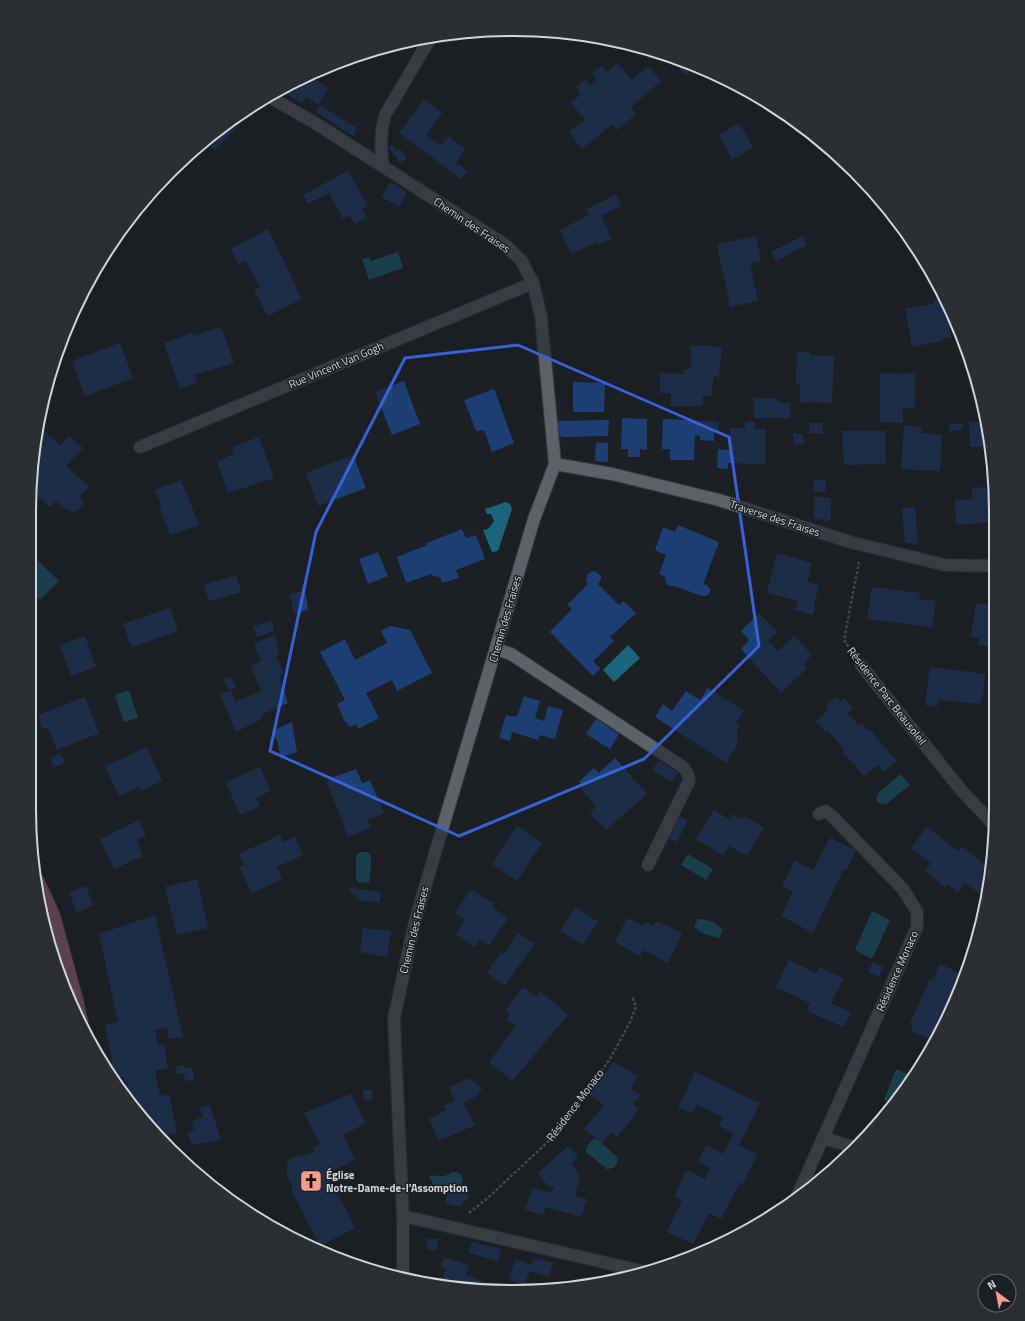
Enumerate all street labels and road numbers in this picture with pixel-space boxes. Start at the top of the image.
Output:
street label: Chemin des Fraises [430,193,514,257]
street label: Rue Vincent Van Gogh [286,338,386,392]
street label: Traverse des Fraises [728,496,822,540]
street label: Chemin des Fraises [485,574,525,664]
street label: Résidence Parc Beausoleil [844,644,930,748]
street label: Chemin des Fraises [395,885,433,975]
street label: Résidence Monaco [872,928,922,1014]
street label: Résidence Monaco [543,1065,608,1144]

